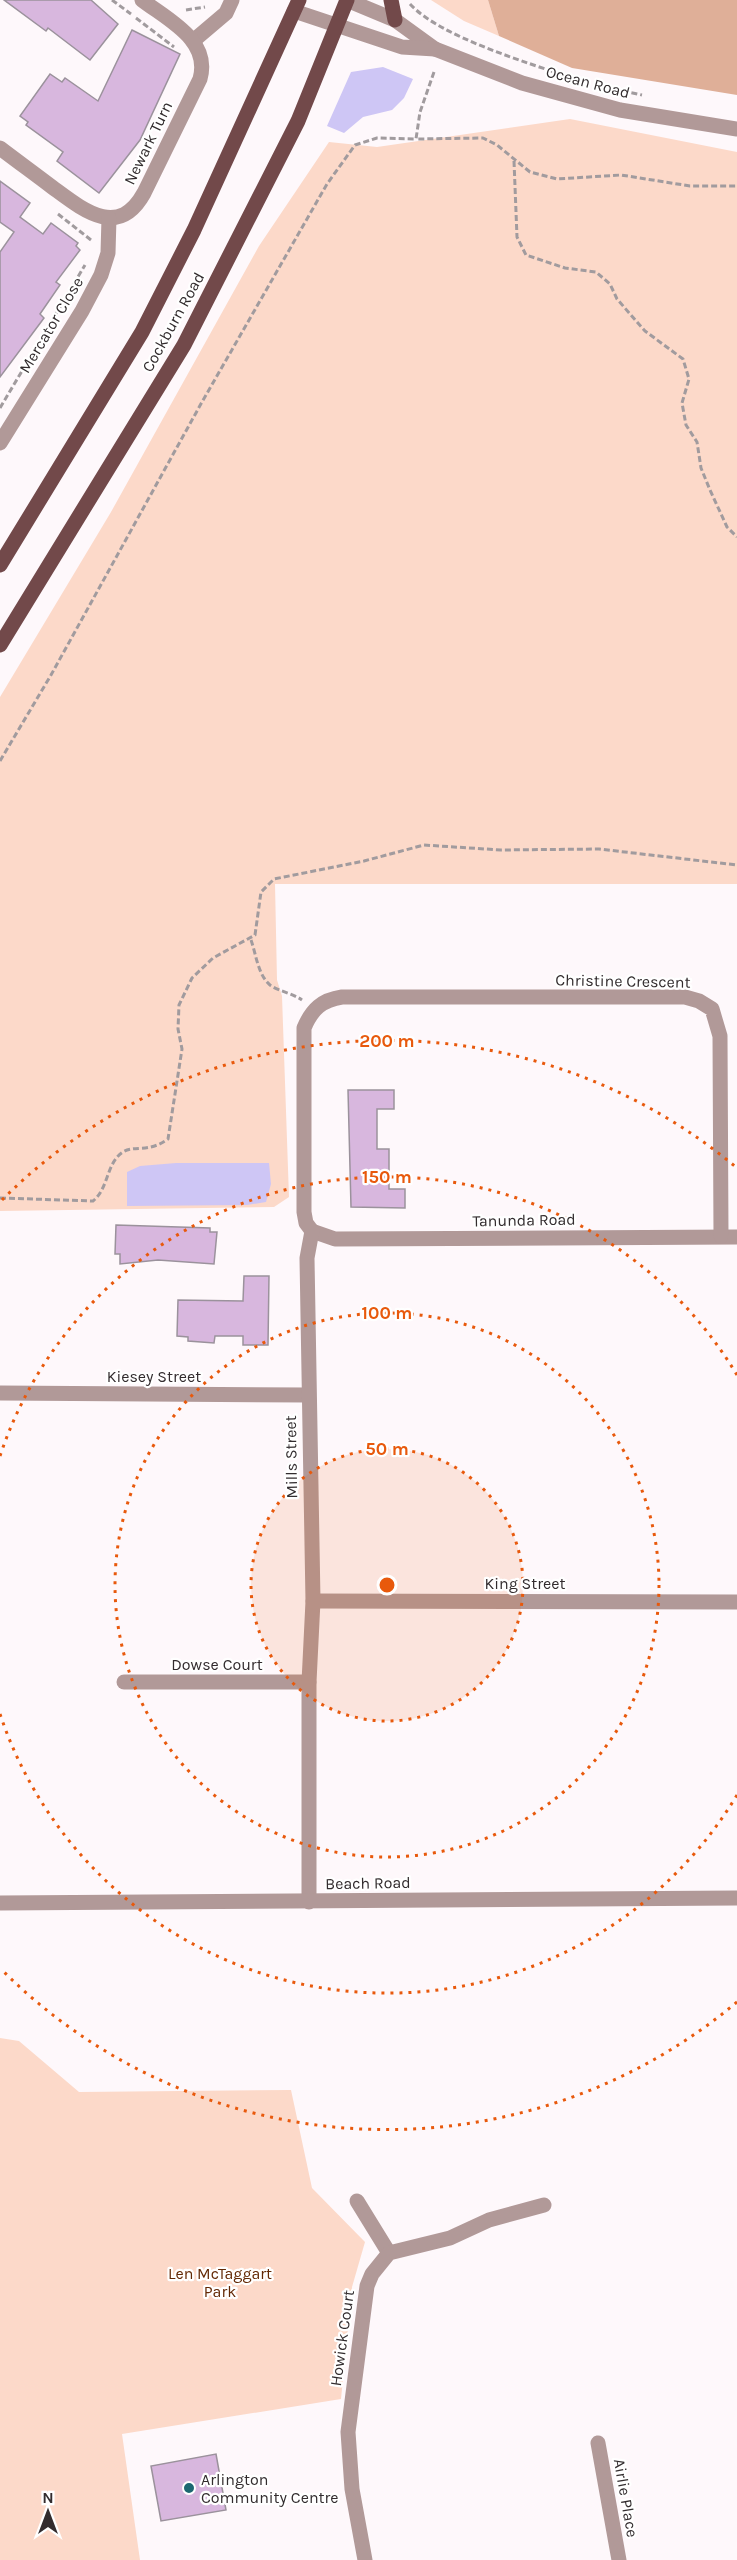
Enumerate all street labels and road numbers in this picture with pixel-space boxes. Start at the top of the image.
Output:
street label: Ocean Road [544,62,632,102]
street label: Newark Turn [120,98,176,188]
street label: Cockburn Road [138,269,208,375]
street label: Mercator Close [15,274,87,376]
street label: Christine Crescent [555,970,691,992]
street label: Tanunda Road [472,1210,576,1230]
street label: Kiesey Street [107,1367,201,1386]
street label: Mills Street [281,1415,301,1499]
street label: King Street [485,1574,565,1593]
street label: Dowse Court [171,1655,263,1674]
street label: Beach Road [325,1873,411,1893]
street label: Howick Court [326,2289,358,2387]
street label: Airlie Place [610,2457,642,2539]

